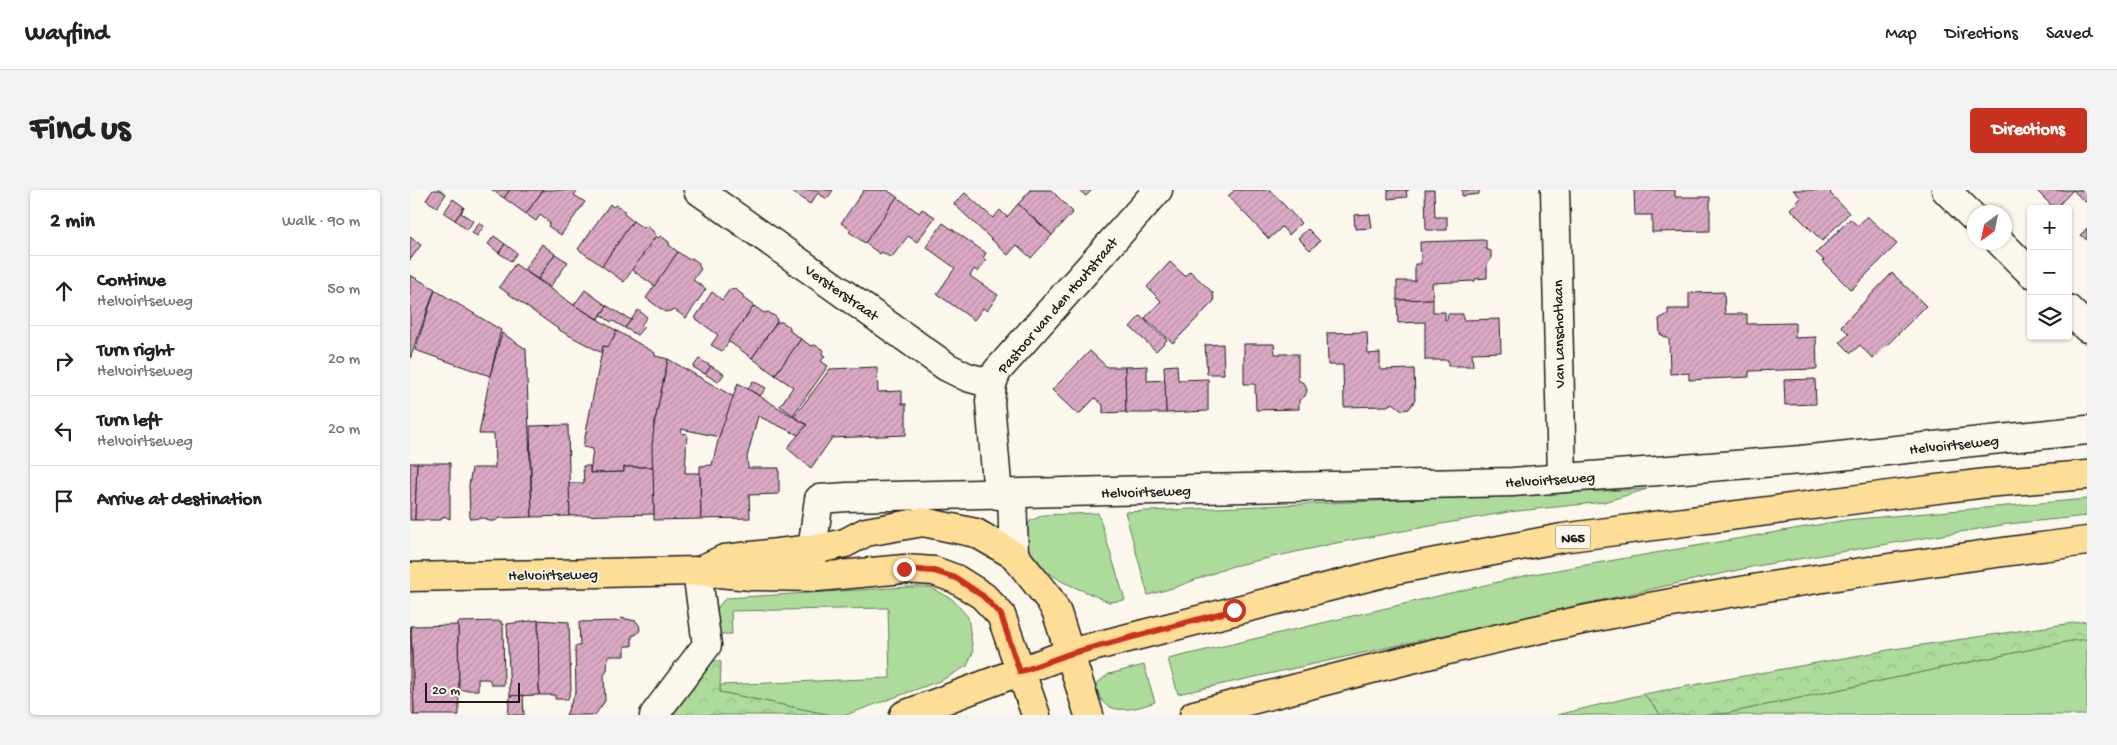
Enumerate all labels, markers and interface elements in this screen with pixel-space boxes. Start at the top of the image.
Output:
text: Wayfind [25,20,109,49]
text: Map [1885,24,1917,45]
text: Directions [1945,24,2018,45]
text: Saved [2046,24,2092,45]
button: Directions [1970,108,2087,153]
text: Find us [30,110,130,151]
north arrow [1967,205,2012,250]
map controls [2027,205,2072,340]
button: + [2027,205,2072,250]
text: 2 min [50,210,95,235]
text: Walk · 90 m [282,213,360,232]
street label: Pastoor van den Houtstraat [994,233,1124,379]
button: − [2027,250,2072,295]
street label: Versterstraat [800,261,883,327]
text: Continue [97,270,166,293]
icon: ahead [50,277,78,305]
street label: Van Lanschotlaan [1550,280,1570,389]
text: 50 m [327,281,360,300]
text: Helvoirtseweg [97,293,193,312]
button: layers [2027,295,2072,340]
text: Turn right [97,340,173,363]
icon: right [50,347,78,375]
text: 20 m [328,351,360,370]
text: Helvoirtseweg [97,363,193,382]
text: Turn left [97,410,161,433]
icon: left [50,417,78,445]
text: 20 m [328,421,360,440]
street label: Helvoirtseweg [1909,432,2000,460]
text: Helvoirtseweg [97,433,193,452]
street label: Helvoirtseweg [1505,469,1596,493]
street label: Helvoirtseweg [1101,482,1191,504]
icon: arrive [50,487,78,515]
text: Arrive at destination [97,489,261,512]
road number: N65 [1556,526,1590,548]
route end [893,558,916,581]
street label: Helvoirtseweg [508,566,598,586]
route start [1223,599,1246,622]
scale bar [425,680,520,703]
text: 20 m [432,683,460,700]

